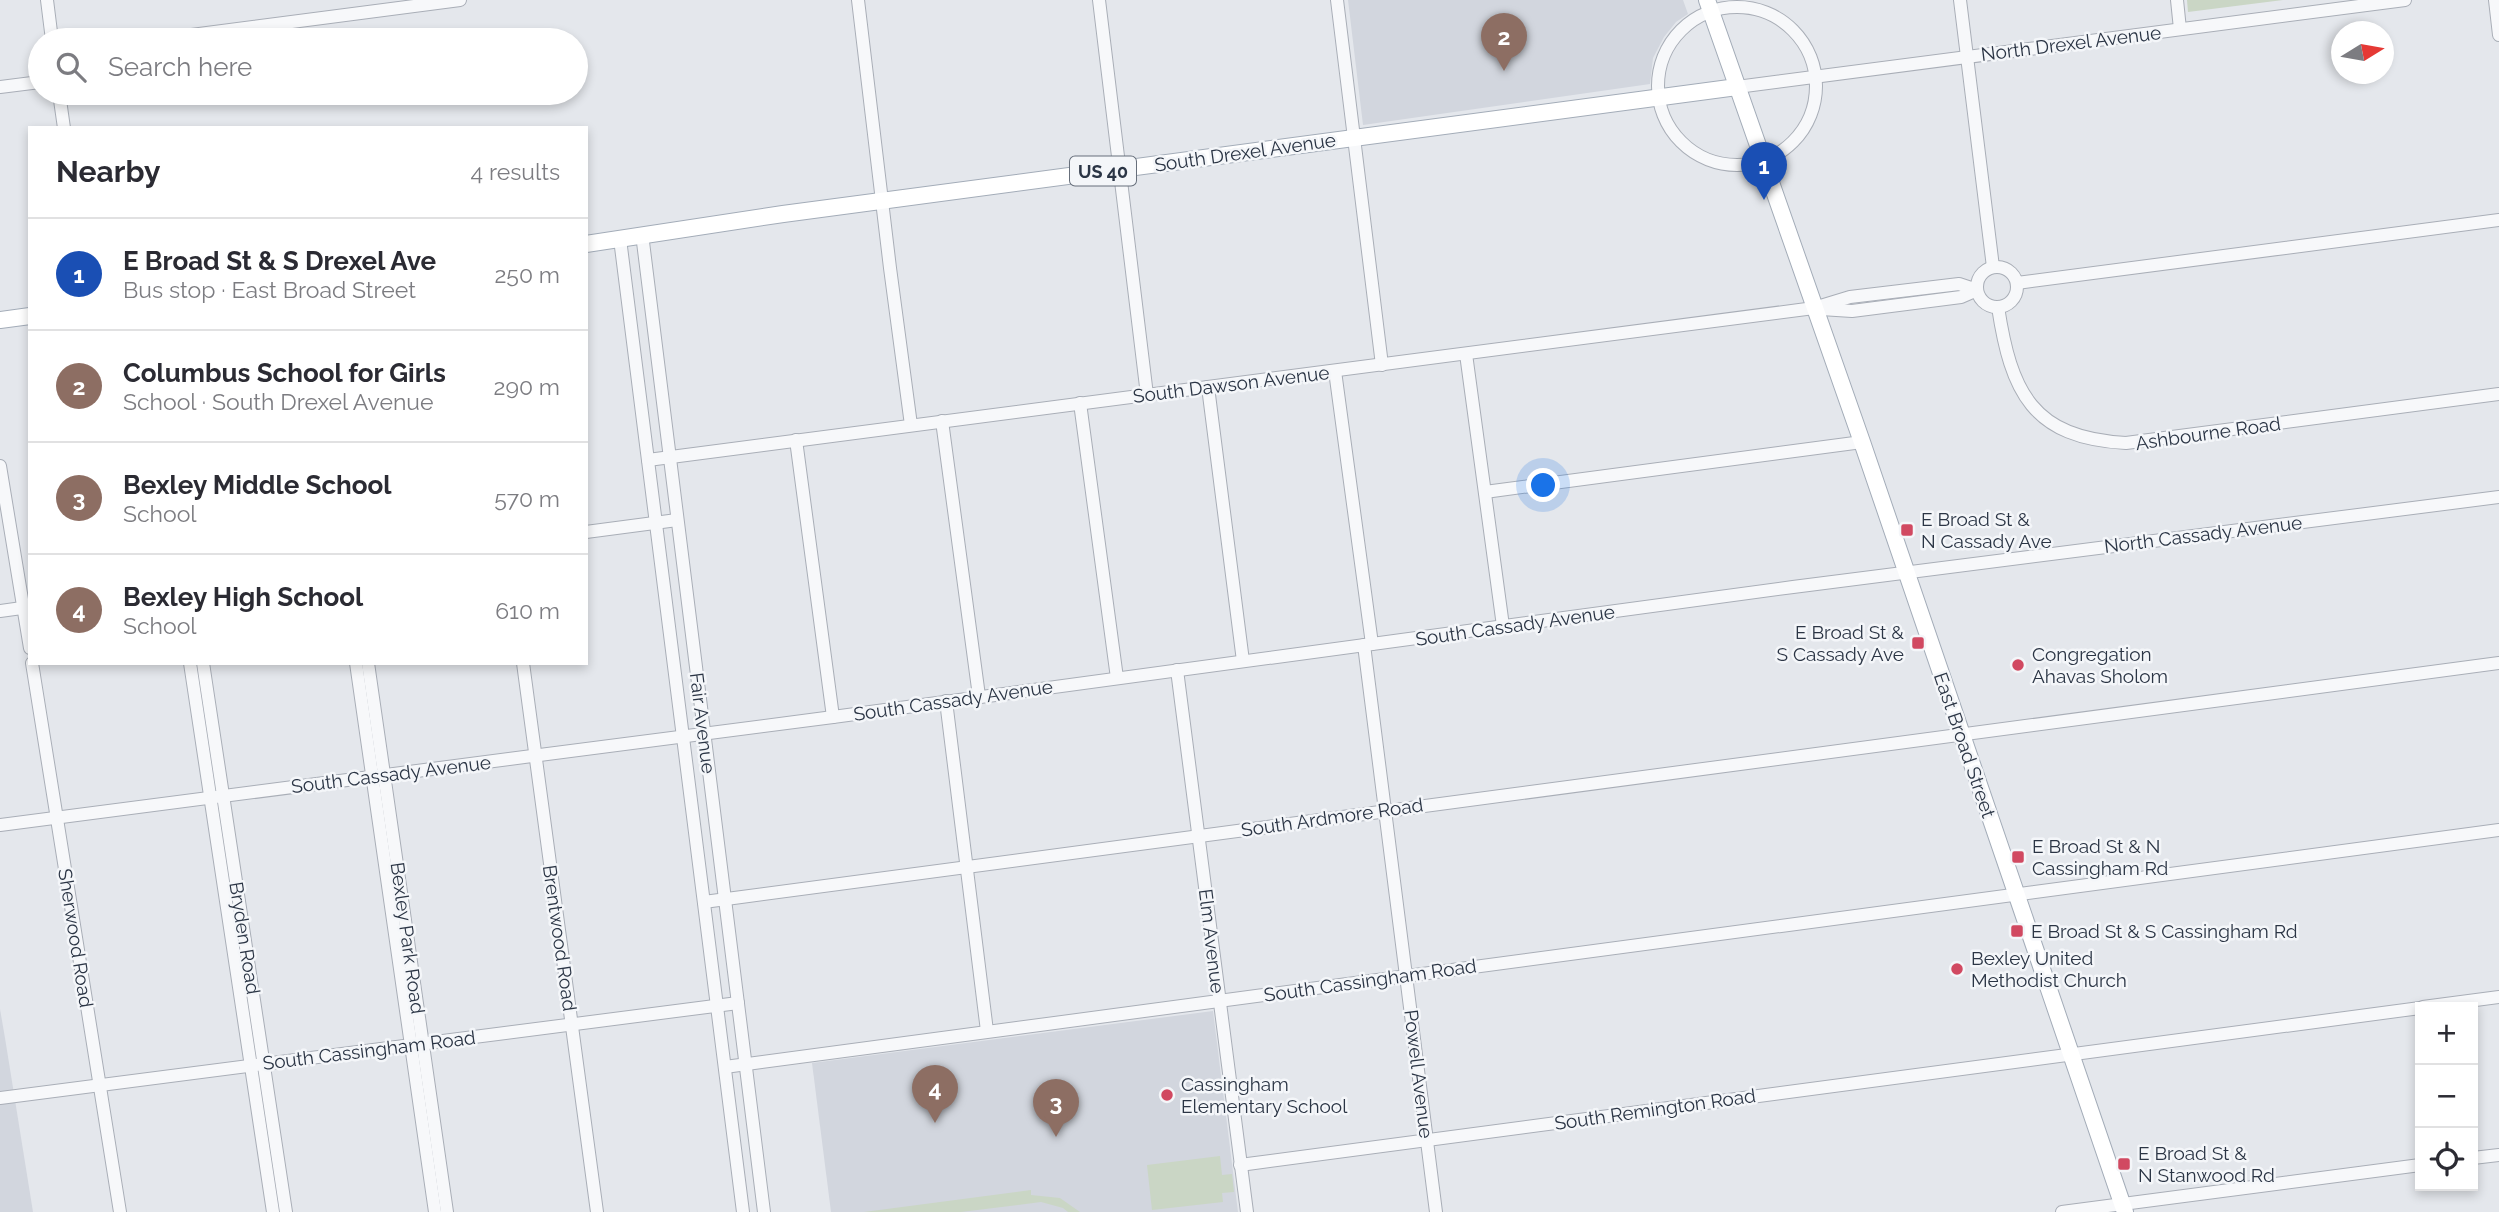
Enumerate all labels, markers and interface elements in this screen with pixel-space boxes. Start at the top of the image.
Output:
pin: 2 [1481,13,1527,71]
street label: North Drexel Avenue [1980,21,2162,65]
north arrow [2331,21,2394,84]
search box [28,28,588,105]
icon: search [52,48,90,86]
text: Search here [108,52,252,82]
street label: South Drexel Avenue [1153,128,1337,176]
pin: 1 [1741,142,1787,200]
text: Nearby [56,154,160,189]
road number: US 40 [1070,156,1136,186]
text: 4 results [471,158,560,185]
text: E Broad St & S Drexel Ave [123,246,436,276]
text: 1 [73,261,85,288]
text: 250 m [494,261,560,288]
text: Bus stop · East Broad Street [123,276,416,303]
text: Columbus School for Girls [123,358,446,388]
street label: South Dawson Avenue [1132,361,1330,407]
text: 2 [73,373,85,400]
text: 290 m [493,373,560,400]
text: School · South Drexel Avenue [123,388,433,415]
street label: Ashbourne Road [2134,412,2282,454]
your location [1526,468,1560,502]
text: Bexley Middle School [123,470,392,500]
text: 3 [73,485,85,512]
text: 570 m [494,485,560,512]
text: School [123,500,197,527]
place label: E Broad St & N Cassady Ave [1921,508,2052,552]
street label: North Cassady Avenue [2103,511,2303,557]
marker: E Broad St & N Cassady Ave [1899,522,1915,538]
text: Bexley High School [123,582,363,612]
text: 4 [72,597,86,624]
text: 610 m [495,597,560,624]
street label: South Cassady Avenue [1414,600,1616,650]
text: School [123,612,197,639]
place label: E Broad St & S Cassady Ave [1777,621,1904,665]
marker: E Broad St & S Cassady Ave [1910,635,1926,651]
place label: Congregation Ahavas Sholom [2032,643,2168,687]
marker: Congregation Ahavas Sholom [2010,657,2026,673]
street label: East Broad Street [1930,669,2000,821]
street label: Fair Avenue [686,671,720,775]
street label: South Cassady Avenue [852,675,1054,725]
street label: South Cassady Avenue [290,751,492,797]
street label: South Ardmore Road [1240,793,1424,841]
place label: E Broad St & N Cassingham Rd [2032,835,2168,879]
marker: E Broad St & N Cassingham Rd [2010,849,2026,865]
street label: Bexley Park Road [386,861,430,1015]
street label: Brentwood Road [539,863,581,1013]
street label: Sherwood Road [54,867,98,1009]
street label: Bryden Road [225,880,265,996]
street label: Elm Avenue [1195,887,1229,995]
place label: E Broad St & S Cassingham Rd [2031,920,2298,942]
marker: E Broad St & S Cassingham Rd [2009,923,2025,939]
place label: Bexley United Methodist Church [1971,947,2127,991]
street label: South Cassingham Road [1262,954,1478,1006]
marker: Bexley United Methodist Church [1949,961,1965,977]
map controls [2415,1002,2478,1191]
button: + [2415,1002,2478,1065]
street label: Powell Avenue [1400,1008,1438,1140]
street label: South Cassingham Road [261,1026,477,1074]
pin: 4 [912,1065,958,1123]
button: − [2415,1065,2478,1128]
place label: Cassingham Elementary School [1181,1073,1348,1117]
pin: 3 [1033,1079,1079,1137]
street label: South Remington Road [1553,1084,1757,1134]
marker: Cassingham Elementary School [1159,1087,1175,1103]
button: locate [2415,1128,2478,1191]
place label: E Broad St & N Stanwood Rd [2138,1142,2275,1186]
marker: E Broad St & N Stanwood Rd [2116,1156,2132,1172]

